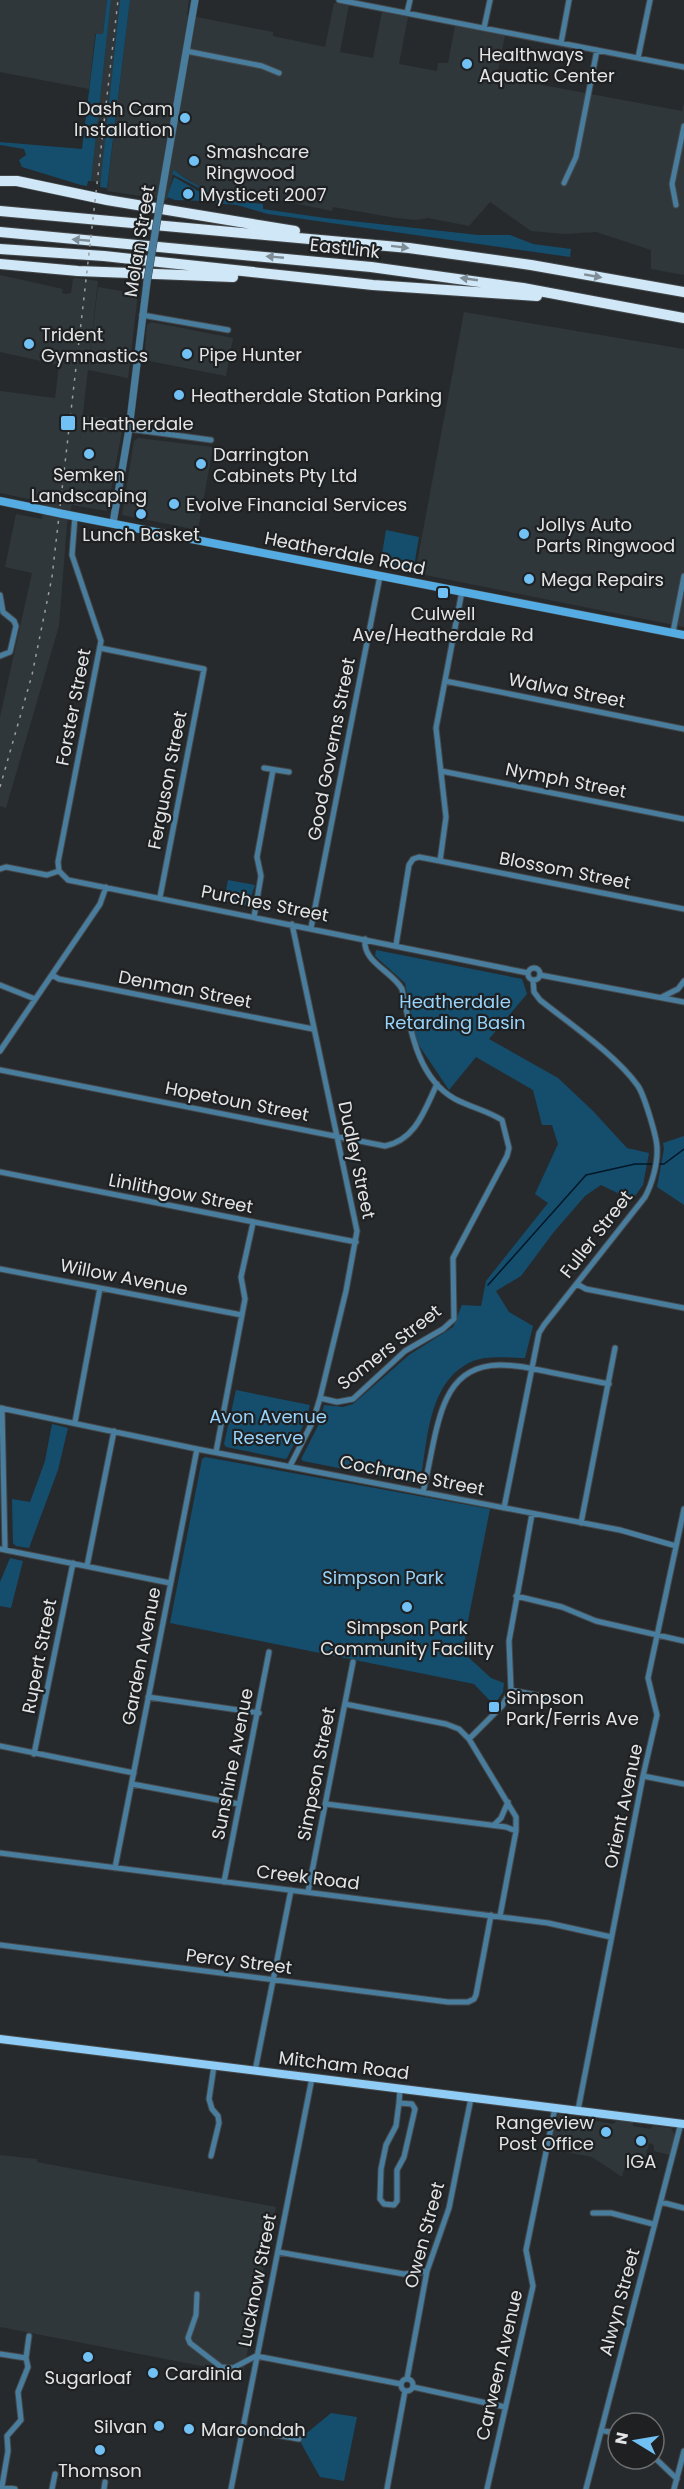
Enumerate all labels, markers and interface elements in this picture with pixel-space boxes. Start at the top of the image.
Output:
place label: Healthways Aquatic Center [479,42,615,88]
marker: Healthways Aquatic Center [460,57,474,71]
place label: Dash Cam Installation [74,96,173,142]
marker: Dash Cam Installation [178,111,192,125]
place label: Smashcare Ringwood [206,139,309,185]
marker: Smashcare Ringwood [187,154,201,168]
place label: Mysticeti 2007 [200,182,327,207]
street label: Molan Street [118,183,160,299]
marker: Mysticeti 2007 [181,187,195,201]
street label: EastLink [309,232,382,264]
one-way arrow [71,235,90,245]
one-way arrow [391,242,410,252]
one-way arrow [266,252,285,262]
one-way arrow [584,271,603,280]
one-way arrow [459,275,478,284]
place label: Trident Gymnastics [41,322,148,368]
marker: Trident Gymnastics [22,337,36,351]
place label: Pipe Hunter [199,342,302,367]
marker: Pipe Hunter [180,347,194,361]
place label: Heatherdale Station Parking [191,383,442,408]
marker: Heatherdale Station Parking [172,388,186,402]
place label: Heatherdale [82,411,194,436]
marker: Heatherdale [59,414,77,432]
place label: Darrington Cabinets Pty Ltd [213,442,358,488]
marker: Semken Landscaping [82,447,96,461]
marker: Darrington Cabinets Pty Ltd [194,457,208,471]
place label: Semken Landscaping [31,462,147,508]
place label: Evolve Financial Services [186,492,407,517]
marker: Evolve Financial Services [167,497,181,511]
marker: Lunch Basket [134,507,148,521]
place label: Jollys Auto Parts Ringwood [536,512,675,558]
place label: Lunch Basket [82,522,200,547]
street label: Heatherdale Road [262,525,428,581]
marker: Jollys Auto Parts Ringwood [517,527,531,541]
place label: Mega Repairs [541,567,664,592]
marker: Mega Repairs [522,572,536,586]
marker: Culwell Ave/Heatherdale Rd [436,586,450,600]
place label: Culwell Ave/Heatherdale Rd [352,601,534,647]
street label: Forster Street [49,646,97,768]
street label: Good Governs Street [301,655,361,843]
street label: Walwa Street [506,666,628,714]
street label: Ferguson Street [141,709,193,851]
street label: Nymph Street [503,756,629,804]
street label: Blossom Street [497,845,633,895]
street label: Purches Street [199,878,331,928]
street label: Denman Street [116,964,254,1014]
park label: Heatherdale Retarding Basin [384,989,526,1035]
street label: Hopetoun Street [163,1075,311,1127]
street label: Dudley Street [332,1099,382,1221]
street label: Linlithgow Street [107,1167,255,1219]
street label: Fuller Street [554,1185,638,1283]
street label: Willow Avenue [58,1252,190,1302]
street label: Somers Street [332,1299,446,1395]
park label: Avon Avenue Reserve [209,1404,327,1450]
street label: Cochrane Street [337,1449,487,1501]
park label: Simpson Park [322,1565,444,1590]
street label: Garden Avenue [115,1585,167,1727]
street label: Rupert Street [16,1596,62,1716]
marker: Simpson Park Community Facility [400,1600,414,1614]
place label: Simpson Park Community Facility [320,1615,494,1661]
place label: Simpson Park/Ferris Ave [506,1685,639,1731]
street label: Sunshine Avenue [205,1686,259,1842]
marker: Simpson Park/Ferris Ave [487,1700,501,1714]
street label: Simpson Street [291,1705,341,1843]
street label: Orient Avenue [598,1741,648,1871]
street label: Creek Road [255,1858,361,1896]
street label: Percy Street [184,1942,294,1980]
street label: Mitcham Road [277,2045,411,2085]
place label: Rangeview Post Office [496,2110,594,2156]
marker: Rangeview Post Office [599,2125,613,2139]
marker: IGA [634,2134,648,2148]
place label: IGA [626,2149,656,2174]
street label: Owen Street [398,2179,450,2291]
street label: Lucknow Street [232,2211,282,2349]
street label: Alwyn Street [593,2245,645,2359]
street label: Carween Avenue [470,2287,528,2443]
marker: Sugarloaf [81,2350,95,2364]
place label: Cardinia [165,2361,243,2386]
place label: Sugarloaf [44,2365,132,2390]
marker: Cardinia [146,2366,160,2380]
north arrow [606,2411,666,2471]
place label: Silvan [94,2414,147,2439]
place label: Maroondah [201,2417,306,2442]
marker: Silvan [152,2419,166,2433]
marker: Maroondah [182,2422,196,2436]
text: N [609,2430,634,2446]
marker: Thomson [93,2443,107,2457]
place label: Thomson [58,2458,142,2483]

